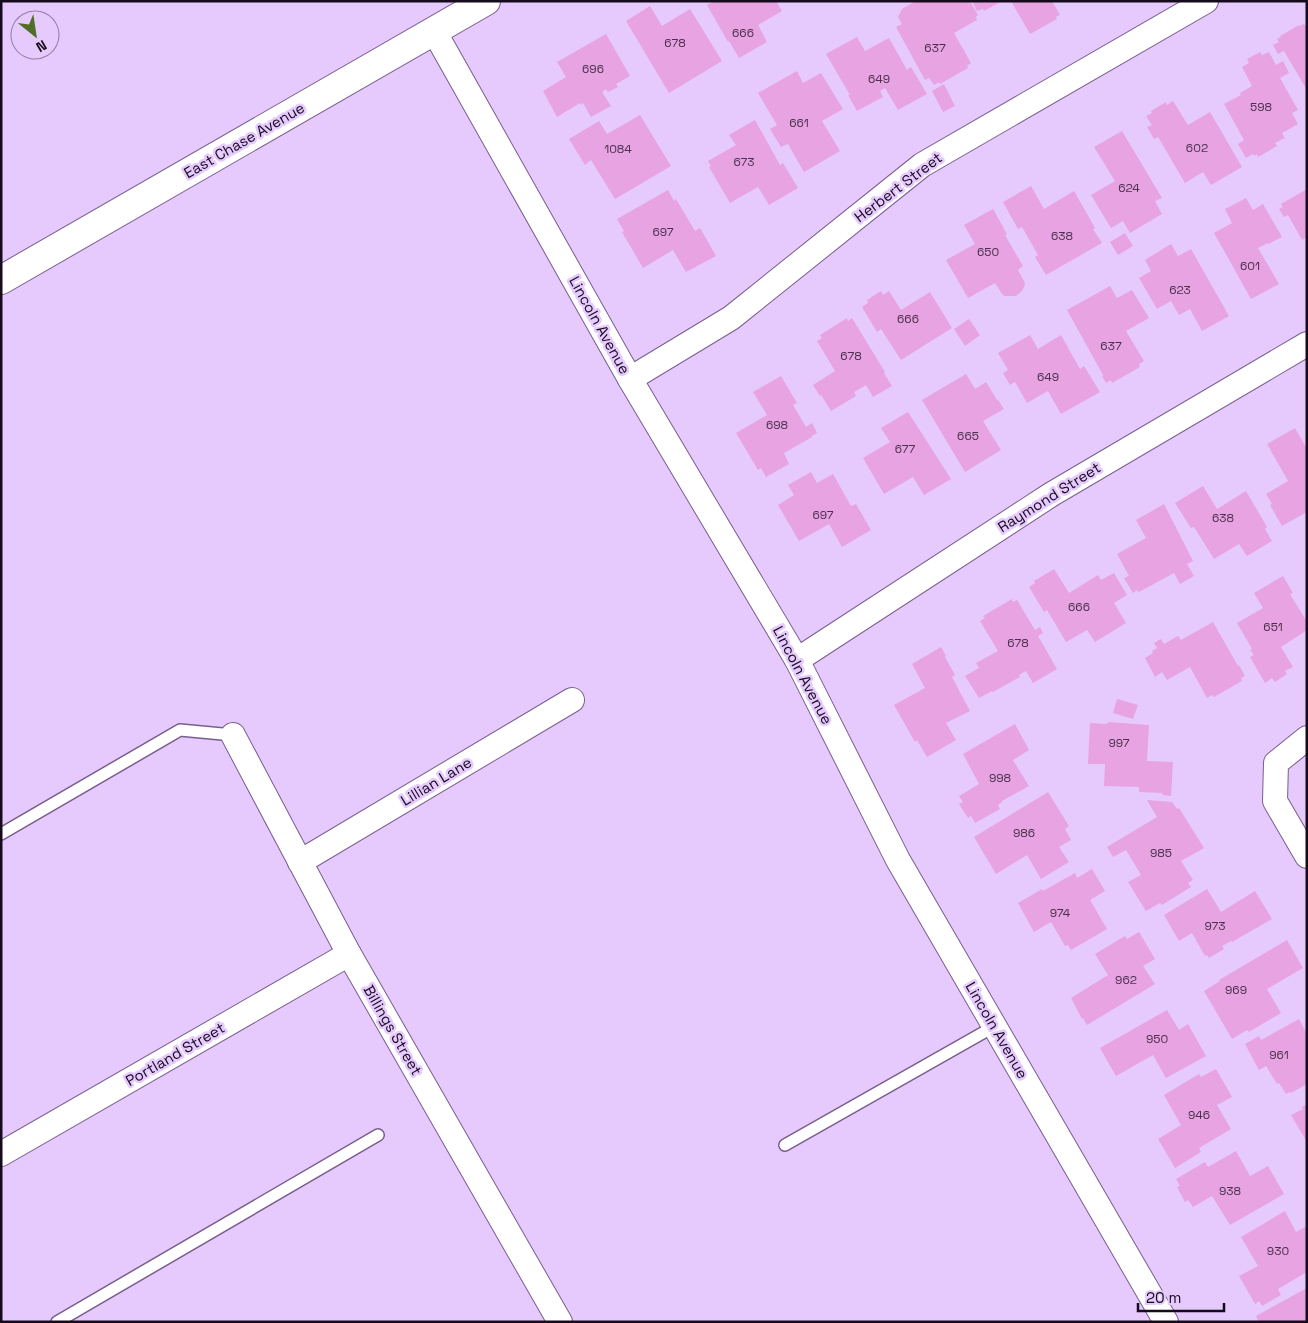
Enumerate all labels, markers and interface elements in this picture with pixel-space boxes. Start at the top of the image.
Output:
north arrow [10,10,60,60]
house number: 666 [732,25,754,41]
house number: 678 [664,35,686,51]
text: N [33,36,50,56]
house number: 637 [924,40,946,56]
house number: 696 [582,61,604,77]
house number: 649 [868,71,890,87]
street label: East Chase Avenue [180,98,308,182]
house number: 598 [1250,99,1272,115]
house number: 661 [789,115,809,131]
house number: 602 [1186,140,1208,156]
house number: 1084 [604,141,632,157]
street label: Herbert Street [850,148,946,226]
house number: 673 [733,154,755,170]
house number: 624 [1118,180,1140,196]
house number: 697 [652,224,674,240]
house number: 638 [1051,228,1073,244]
house number: 650 [977,244,999,260]
house number: 601 [1240,258,1260,274]
street label: Lincoln Avenue [565,273,635,377]
house number: 623 [1169,282,1191,298]
house number: 666 [897,311,919,327]
house number: 637 [1100,338,1122,354]
house number: 678 [840,348,862,364]
house number: 649 [1037,369,1059,385]
house number: 698 [766,417,788,433]
house number: 665 [957,428,979,444]
house number: 677 [895,441,916,457]
street label: Raymond Street [994,458,1104,536]
house number: 697 [812,507,834,523]
house number: 638 [1212,510,1234,526]
house number: 666 [1068,599,1090,615]
house number: 651 [1263,619,1283,635]
street label: Lincoln Avenue [769,623,837,728]
house number: 678 [1007,635,1029,651]
house number: 997 [1108,735,1130,751]
street label: Lillian Lane [397,752,475,810]
house number: 998 [989,770,1011,786]
house number: 986 [1013,825,1035,841]
house number: 985 [1150,845,1172,861]
house number: 974 [1050,905,1071,921]
house number: 973 [1204,918,1226,934]
house number: 962 [1115,972,1137,988]
street label: Lincoln Avenue [962,978,1032,1082]
street label: Billings Street [360,981,427,1079]
house number: 969 [1225,982,1247,998]
street label: Portland Street [122,1018,228,1090]
house number: 950 [1146,1031,1168,1047]
house number: 961 [1269,1047,1289,1063]
house number: 946 [1188,1107,1210,1123]
house number: 938 [1219,1183,1241,1199]
house number: 930 [1267,1243,1289,1259]
scale bar [1138,1280,1224,1312]
text: 20 m [1146,1288,1181,1307]

